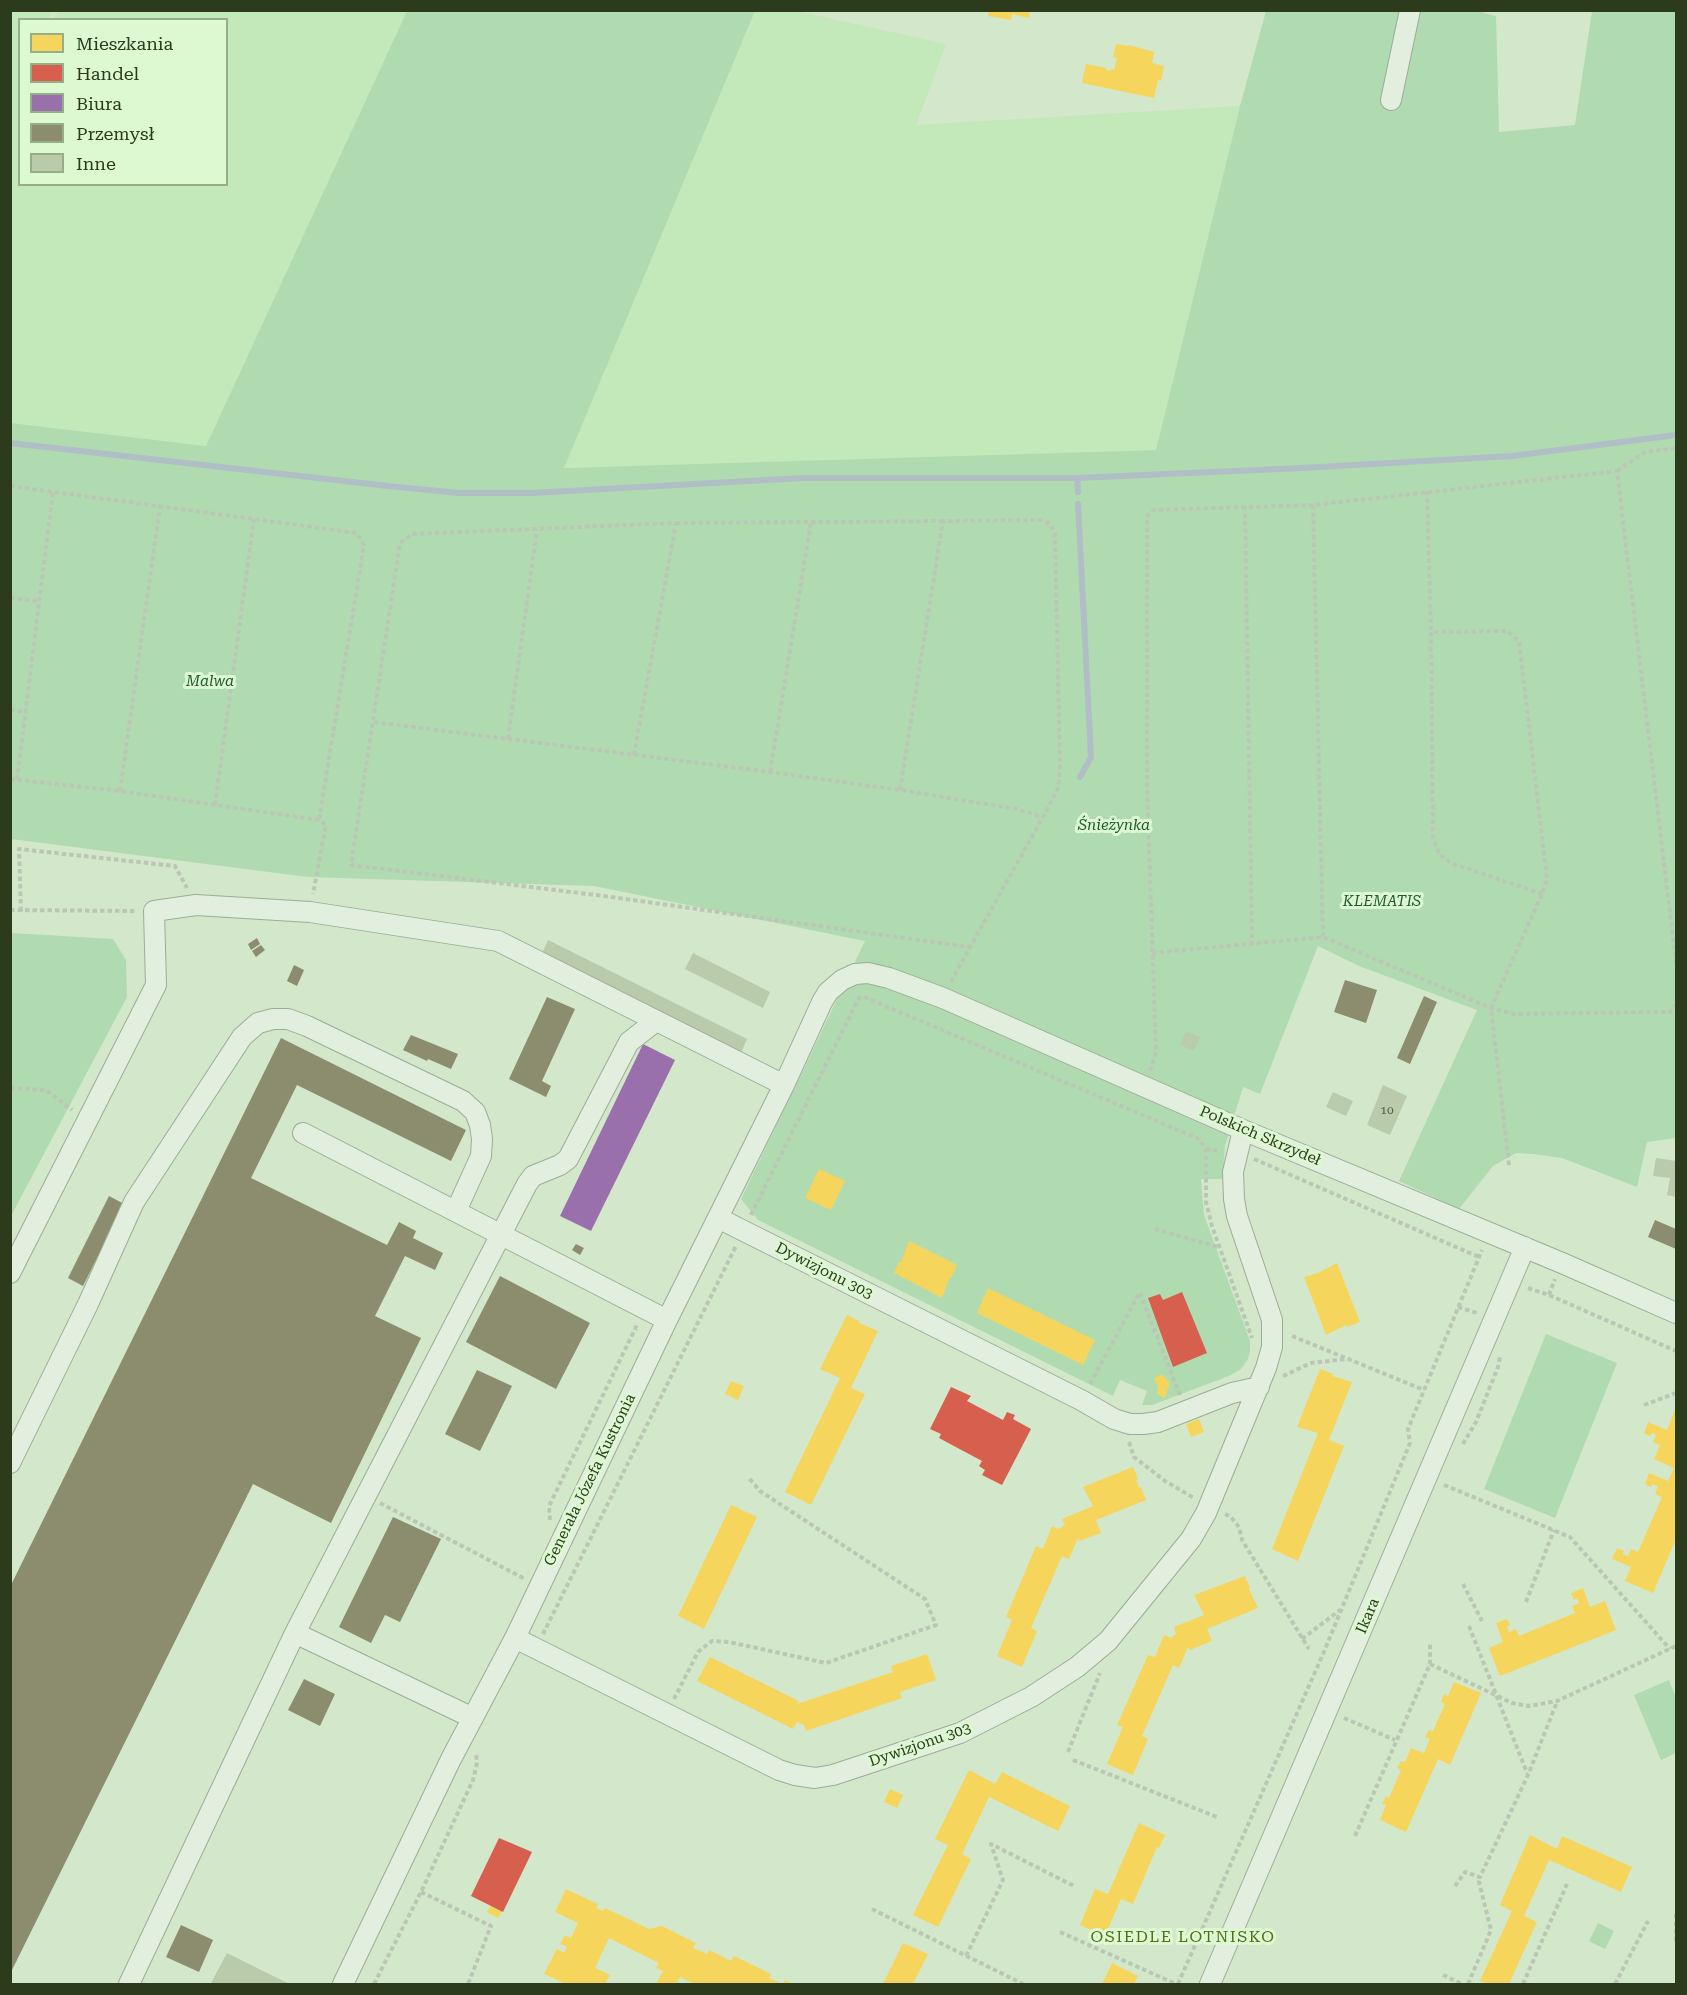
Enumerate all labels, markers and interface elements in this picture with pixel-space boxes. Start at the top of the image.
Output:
legend [18,18,228,186]
text: Mieszkania [76,33,173,54]
text: Handel [76,63,139,84]
text: Biura [76,93,122,114]
text: Przemysł [76,123,154,144]
text: Inne [76,153,116,174]
park label: Malwa [186,673,234,691]
park label: Śnieżynka [1078,817,1150,835]
park label: KLEMATIS [1343,893,1421,911]
street label: Polskich Skrzydeł [1197,1102,1323,1170]
house number: 10 [1380,1103,1394,1117]
street label: Dywizjonu 303 [772,1239,876,1303]
street label: Generała Józefa Kustronia [540,1391,640,1569]
street label: Ikara [1353,1596,1383,1636]
street label: Dywizjonu 303 [867,1719,973,1771]
district label: OSIEDLE LOTNISKO [1091,1927,1275,1947]

